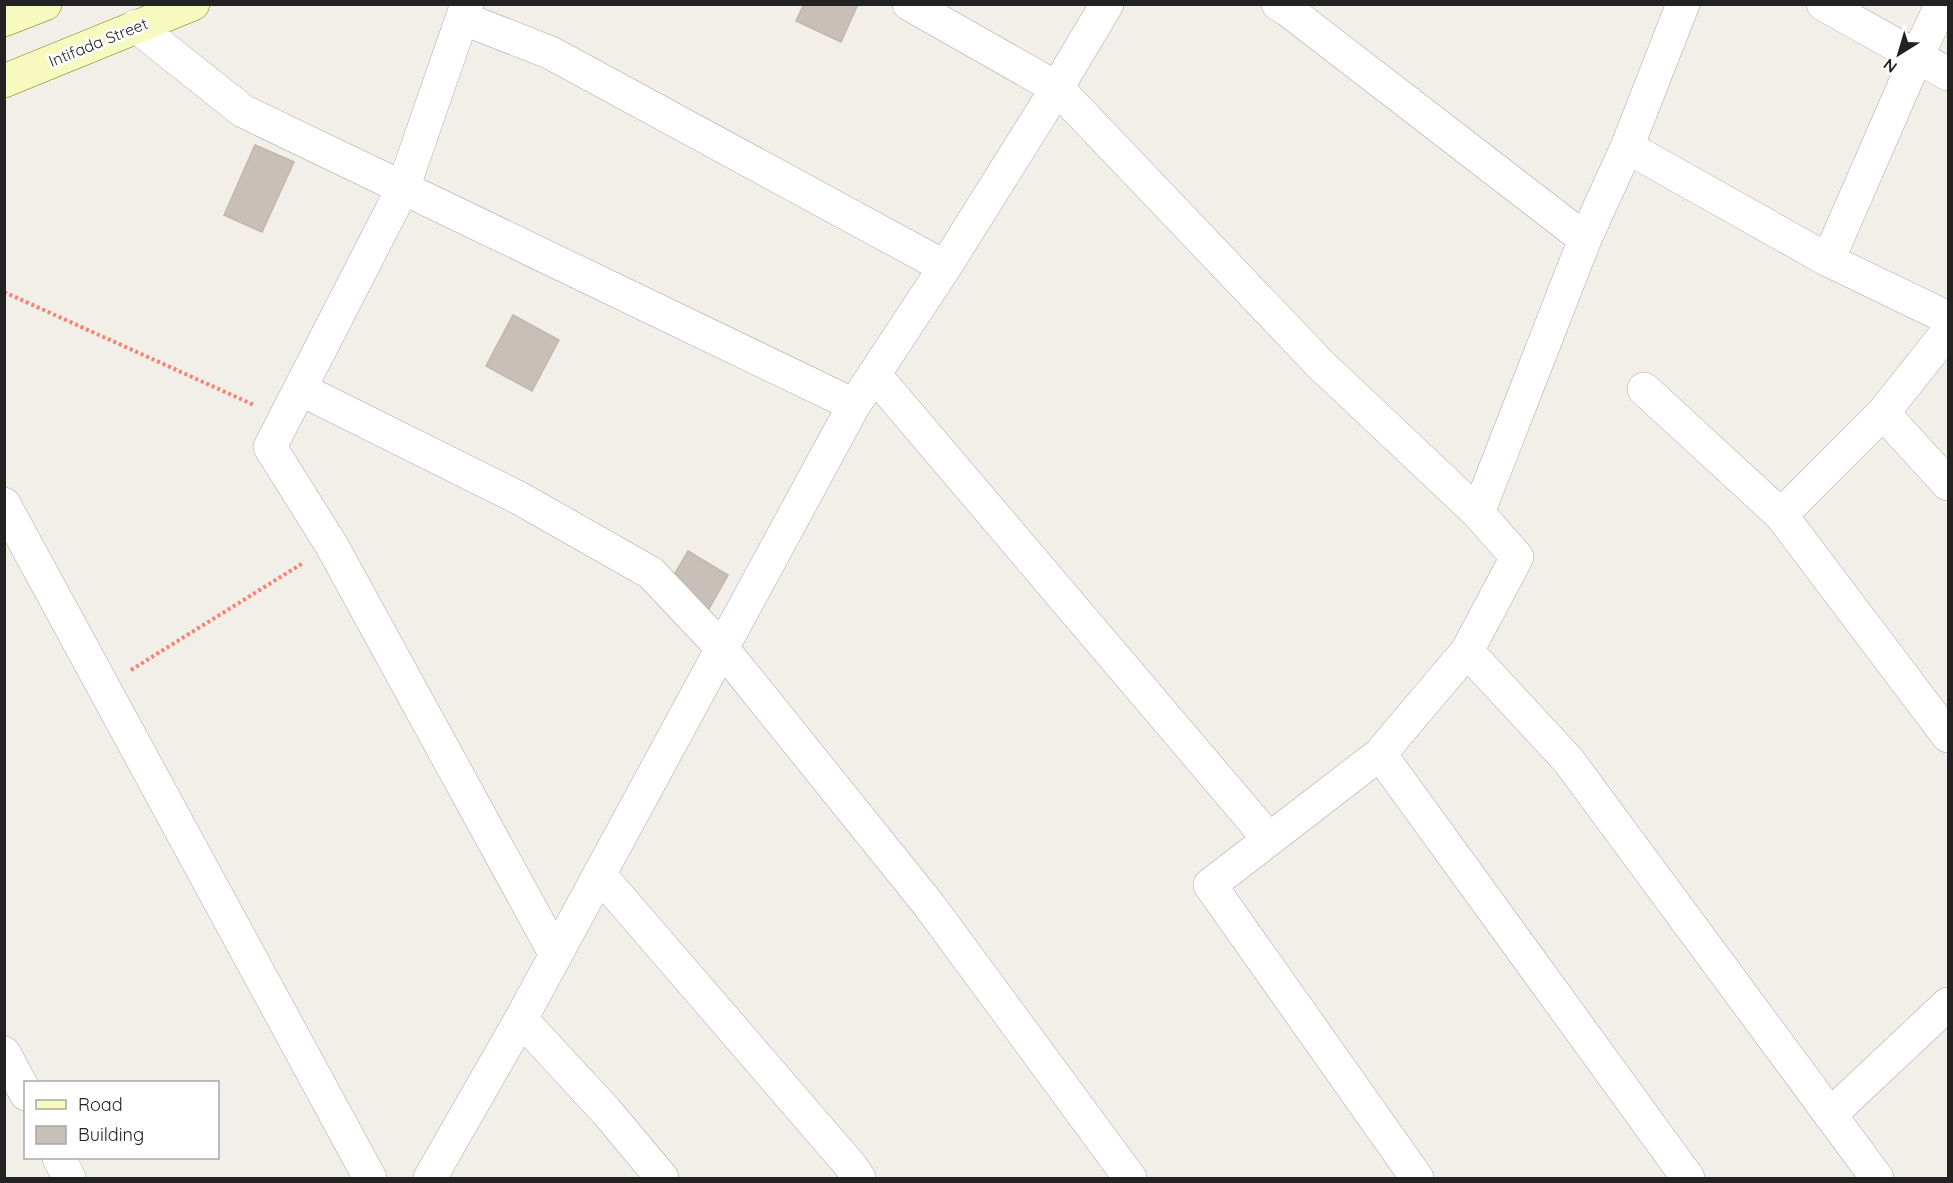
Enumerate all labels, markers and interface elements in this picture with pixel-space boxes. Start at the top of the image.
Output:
street label: Intifada Street [46,13,150,71]
north arrow [1869,24,1929,84]
text: N [1879,54,1901,78]
legend [24,1081,219,1159]
text: Road [78,1093,123,1116]
text: Building [78,1123,144,1146]

